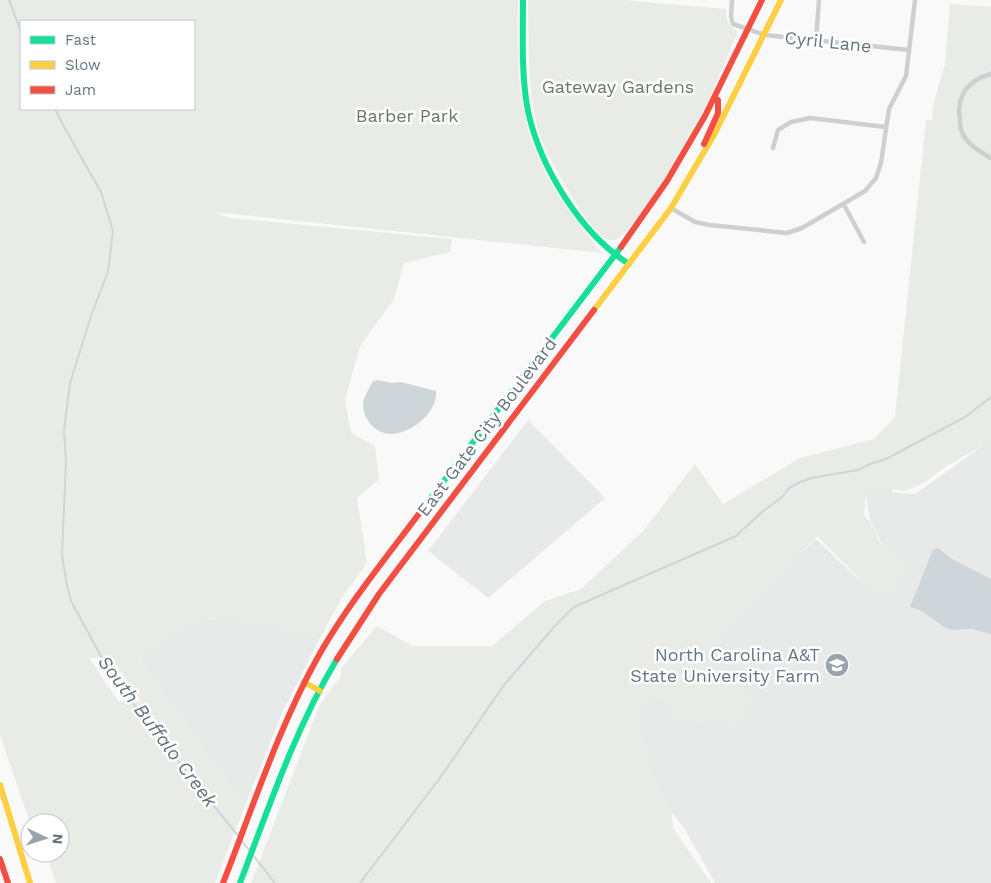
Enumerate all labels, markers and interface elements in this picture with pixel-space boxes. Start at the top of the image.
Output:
legend [20,20,195,110]
street label: Cyril Lane [784,26,873,57]
text: Fast [65,31,97,49]
text: Slow [65,56,101,74]
park label: Gateway Gardens [542,76,694,97]
text: Jam [65,81,96,99]
park label: Barber Park [356,105,458,126]
street label: East Gate City Boulevard [413,333,561,520]
place label: North Carolina A&T State University Farm [630,644,820,686]
water label: South Buffalo Creek [93,651,223,812]
school or university icon: North Carolina A&T State University Farm [824,652,850,678]
north arrow [20,813,70,863]
text: N [50,833,66,845]

